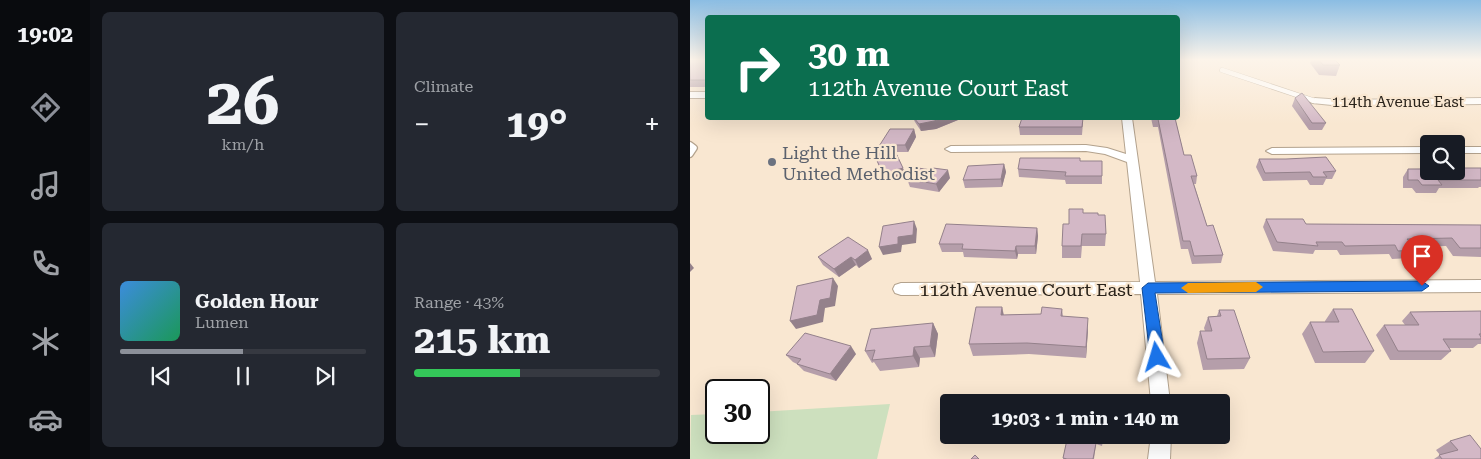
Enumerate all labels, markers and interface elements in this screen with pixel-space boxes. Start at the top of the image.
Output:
text: 19:02 [17,22,73,47]
text: 30 m [808,34,890,75]
icon: right [725,35,790,100]
text: 26 [207,64,279,140]
text: 112th Avenue Court East [808,76,1068,101]
text: Climate [414,77,473,96]
icon: directions [28,90,63,125]
street label: 114th Avenue East [1332,93,1465,111]
text: 19° [506,102,568,146]
text: − [414,108,430,141]
text: + [644,108,660,141]
text: km/h [222,135,264,154]
map controls [1420,135,1465,180]
button: search [1420,135,1465,180]
place label: Light the Hill United Methodist [782,142,935,184]
marker: Light the Hill United Methodist [766,156,778,168]
icon: music [28,168,63,203]
pin [1401,235,1443,286]
icon: arrive [1408,242,1436,270]
icon: phone [28,246,63,281]
street label: 112th Avenue Court East [919,279,1133,300]
text: Golden Hour [195,290,319,313]
text: Range · 43% [414,293,504,312]
text: Lumen [195,313,249,332]
text: 215 km [414,318,550,362]
icon: climate [28,324,63,359]
position arrow [1130,330,1182,382]
icon: previous [147,362,175,390]
icon: pause [229,362,257,390]
icon: next [311,362,339,390]
speed limit sign: 30 [705,379,770,444]
icon: car [28,402,63,437]
text: 19:03 · 1 min · 140 m [991,407,1179,430]

